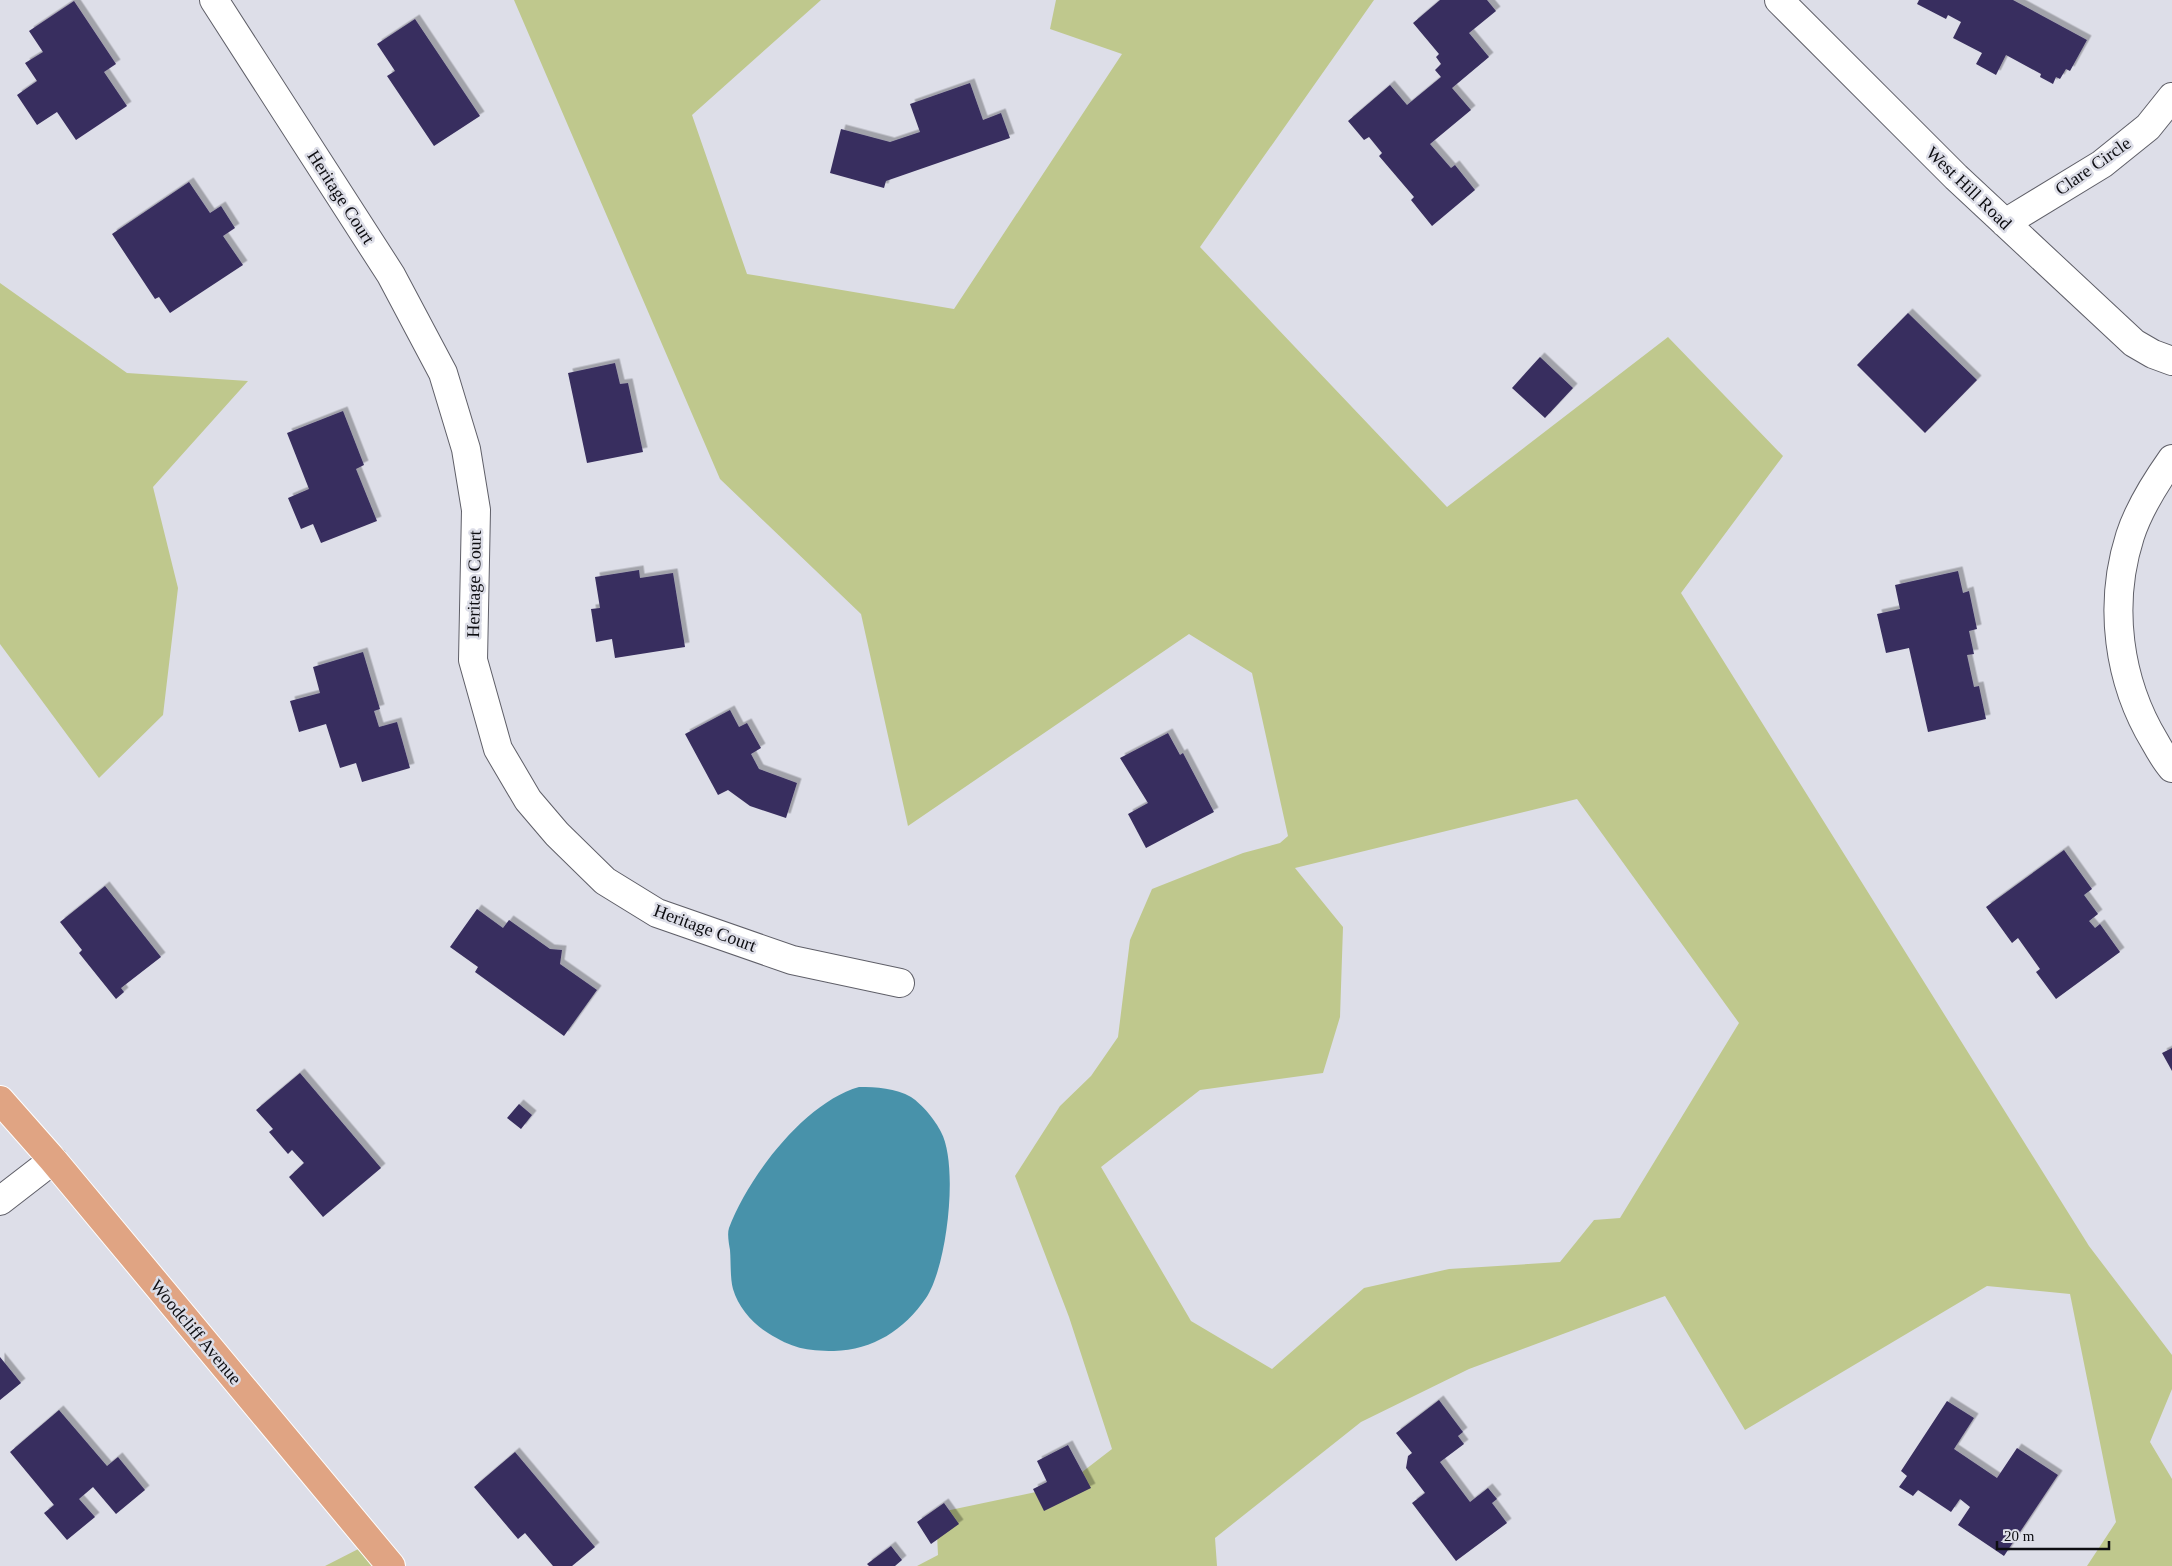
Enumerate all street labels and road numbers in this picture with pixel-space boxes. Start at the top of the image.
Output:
street label: Clare Circle [2051,133,2135,199]
street label: West Hill Road [1922,142,2016,234]
street label: Heritage Court [303,146,379,248]
street label: Heritage Court [463,530,485,638]
street label: Heritage Court [651,900,759,956]
street label: Woodcliff Avenue [146,1276,246,1388]

